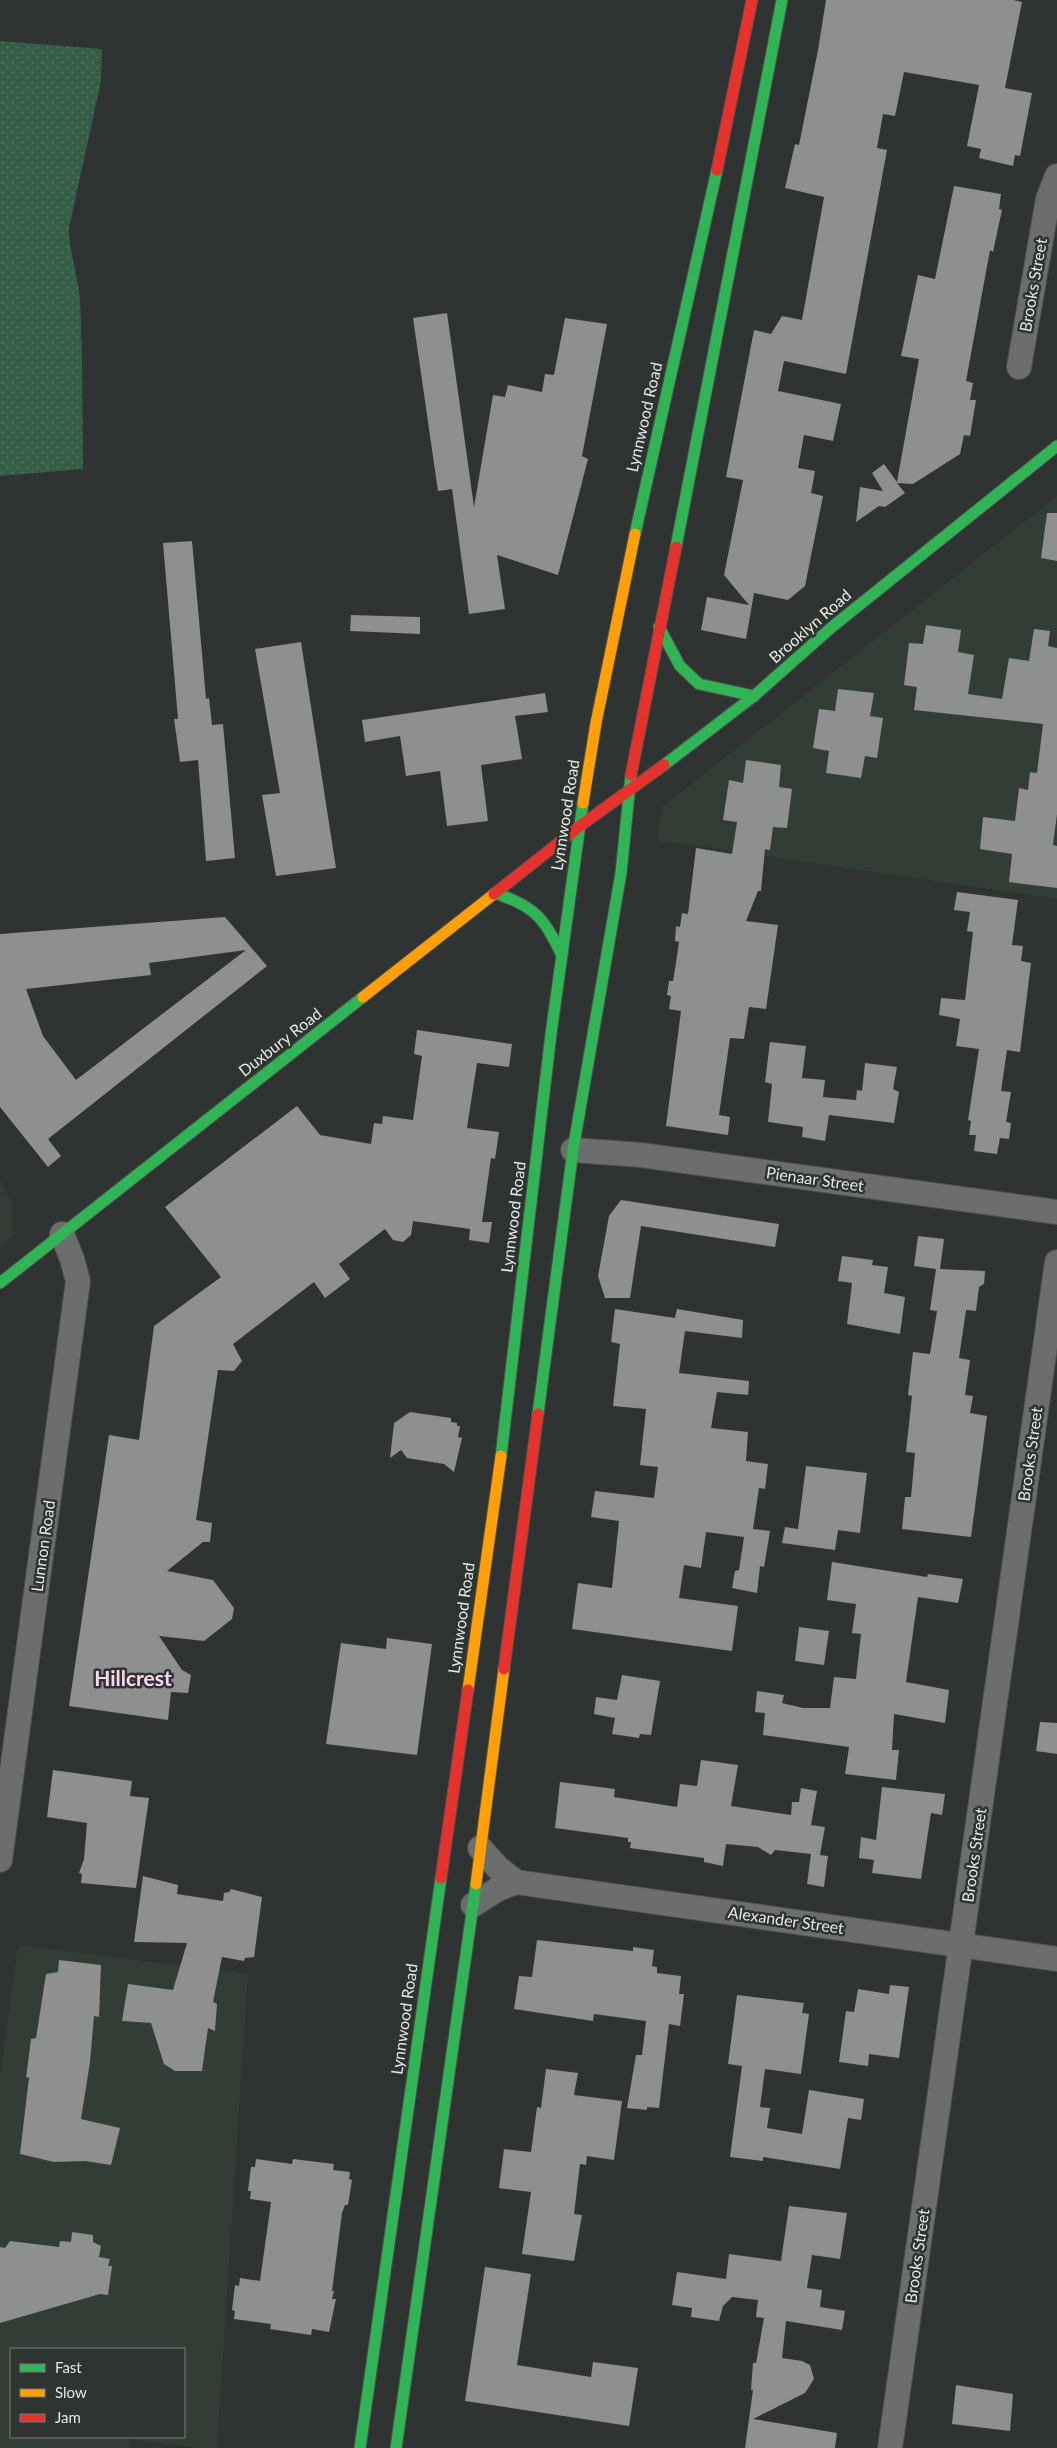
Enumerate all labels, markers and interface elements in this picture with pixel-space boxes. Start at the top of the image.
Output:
street label: Brooks Street [1015,236,1050,333]
street label: Lynnwood Road [622,360,665,474]
street label: Brooklyn Road [765,585,855,666]
street label: Lynnwood Road [546,758,583,872]
street label: Duxbury Road [234,1003,325,1080]
street label: Lynnwood Road [496,1160,529,1274]
street label: Pienaar Street [765,1162,865,1195]
street label: Brooks Street [1013,1405,1046,1502]
street label: Lunnon Road [27,1499,58,1593]
street label: Lynnwood Road [443,1561,478,1675]
district label: Hillcrest [94,1665,172,1690]
street label: Brooks Street [957,1806,990,1903]
street label: Alexander Street [727,1902,846,1937]
street label: Lynnwood Road [386,1962,421,2076]
street label: Brooks Street [900,2207,933,2304]
legend [10,2348,185,2438]
text: Fast [55,2358,82,2376]
text: Slow [55,2383,87,2401]
text: Jam [55,2408,81,2426]

